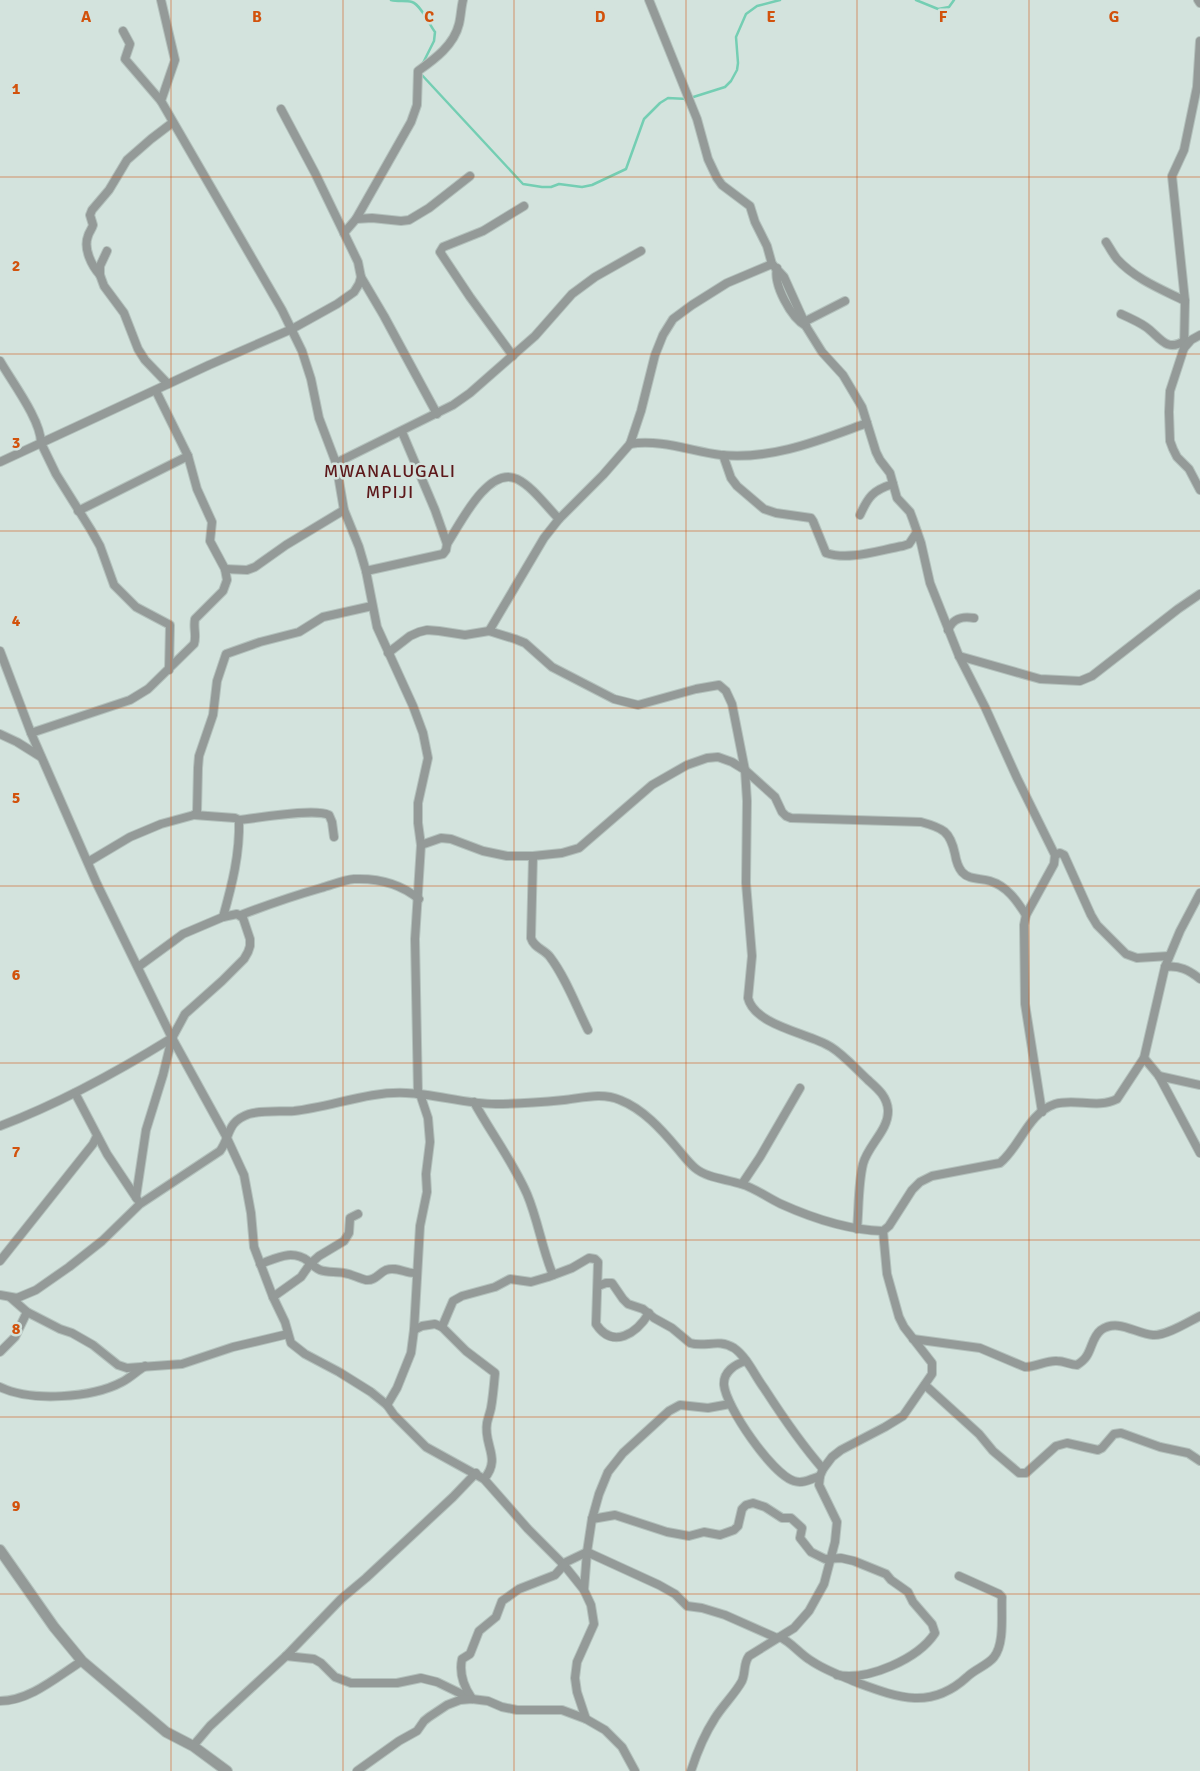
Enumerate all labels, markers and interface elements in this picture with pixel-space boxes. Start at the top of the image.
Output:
text: A [81,7,92,27]
text: B [252,7,262,27]
text: C [424,7,434,27]
text: D [595,7,606,27]
text: E [766,7,776,27]
text: F [939,7,948,27]
text: G [1109,7,1119,27]
text: 1 [12,79,21,99]
text: 2 [12,256,20,276]
text: 3 [12,433,20,453]
district label: MWANALUGALI MPIJI [324,460,456,503]
text: 4 [12,611,21,631]
text: 5 [12,788,20,808]
text: 6 [12,965,21,985]
text: 7 [12,1142,21,1162]
text: 8 [12,1319,21,1339]
text: 9 [12,1496,21,1516]

